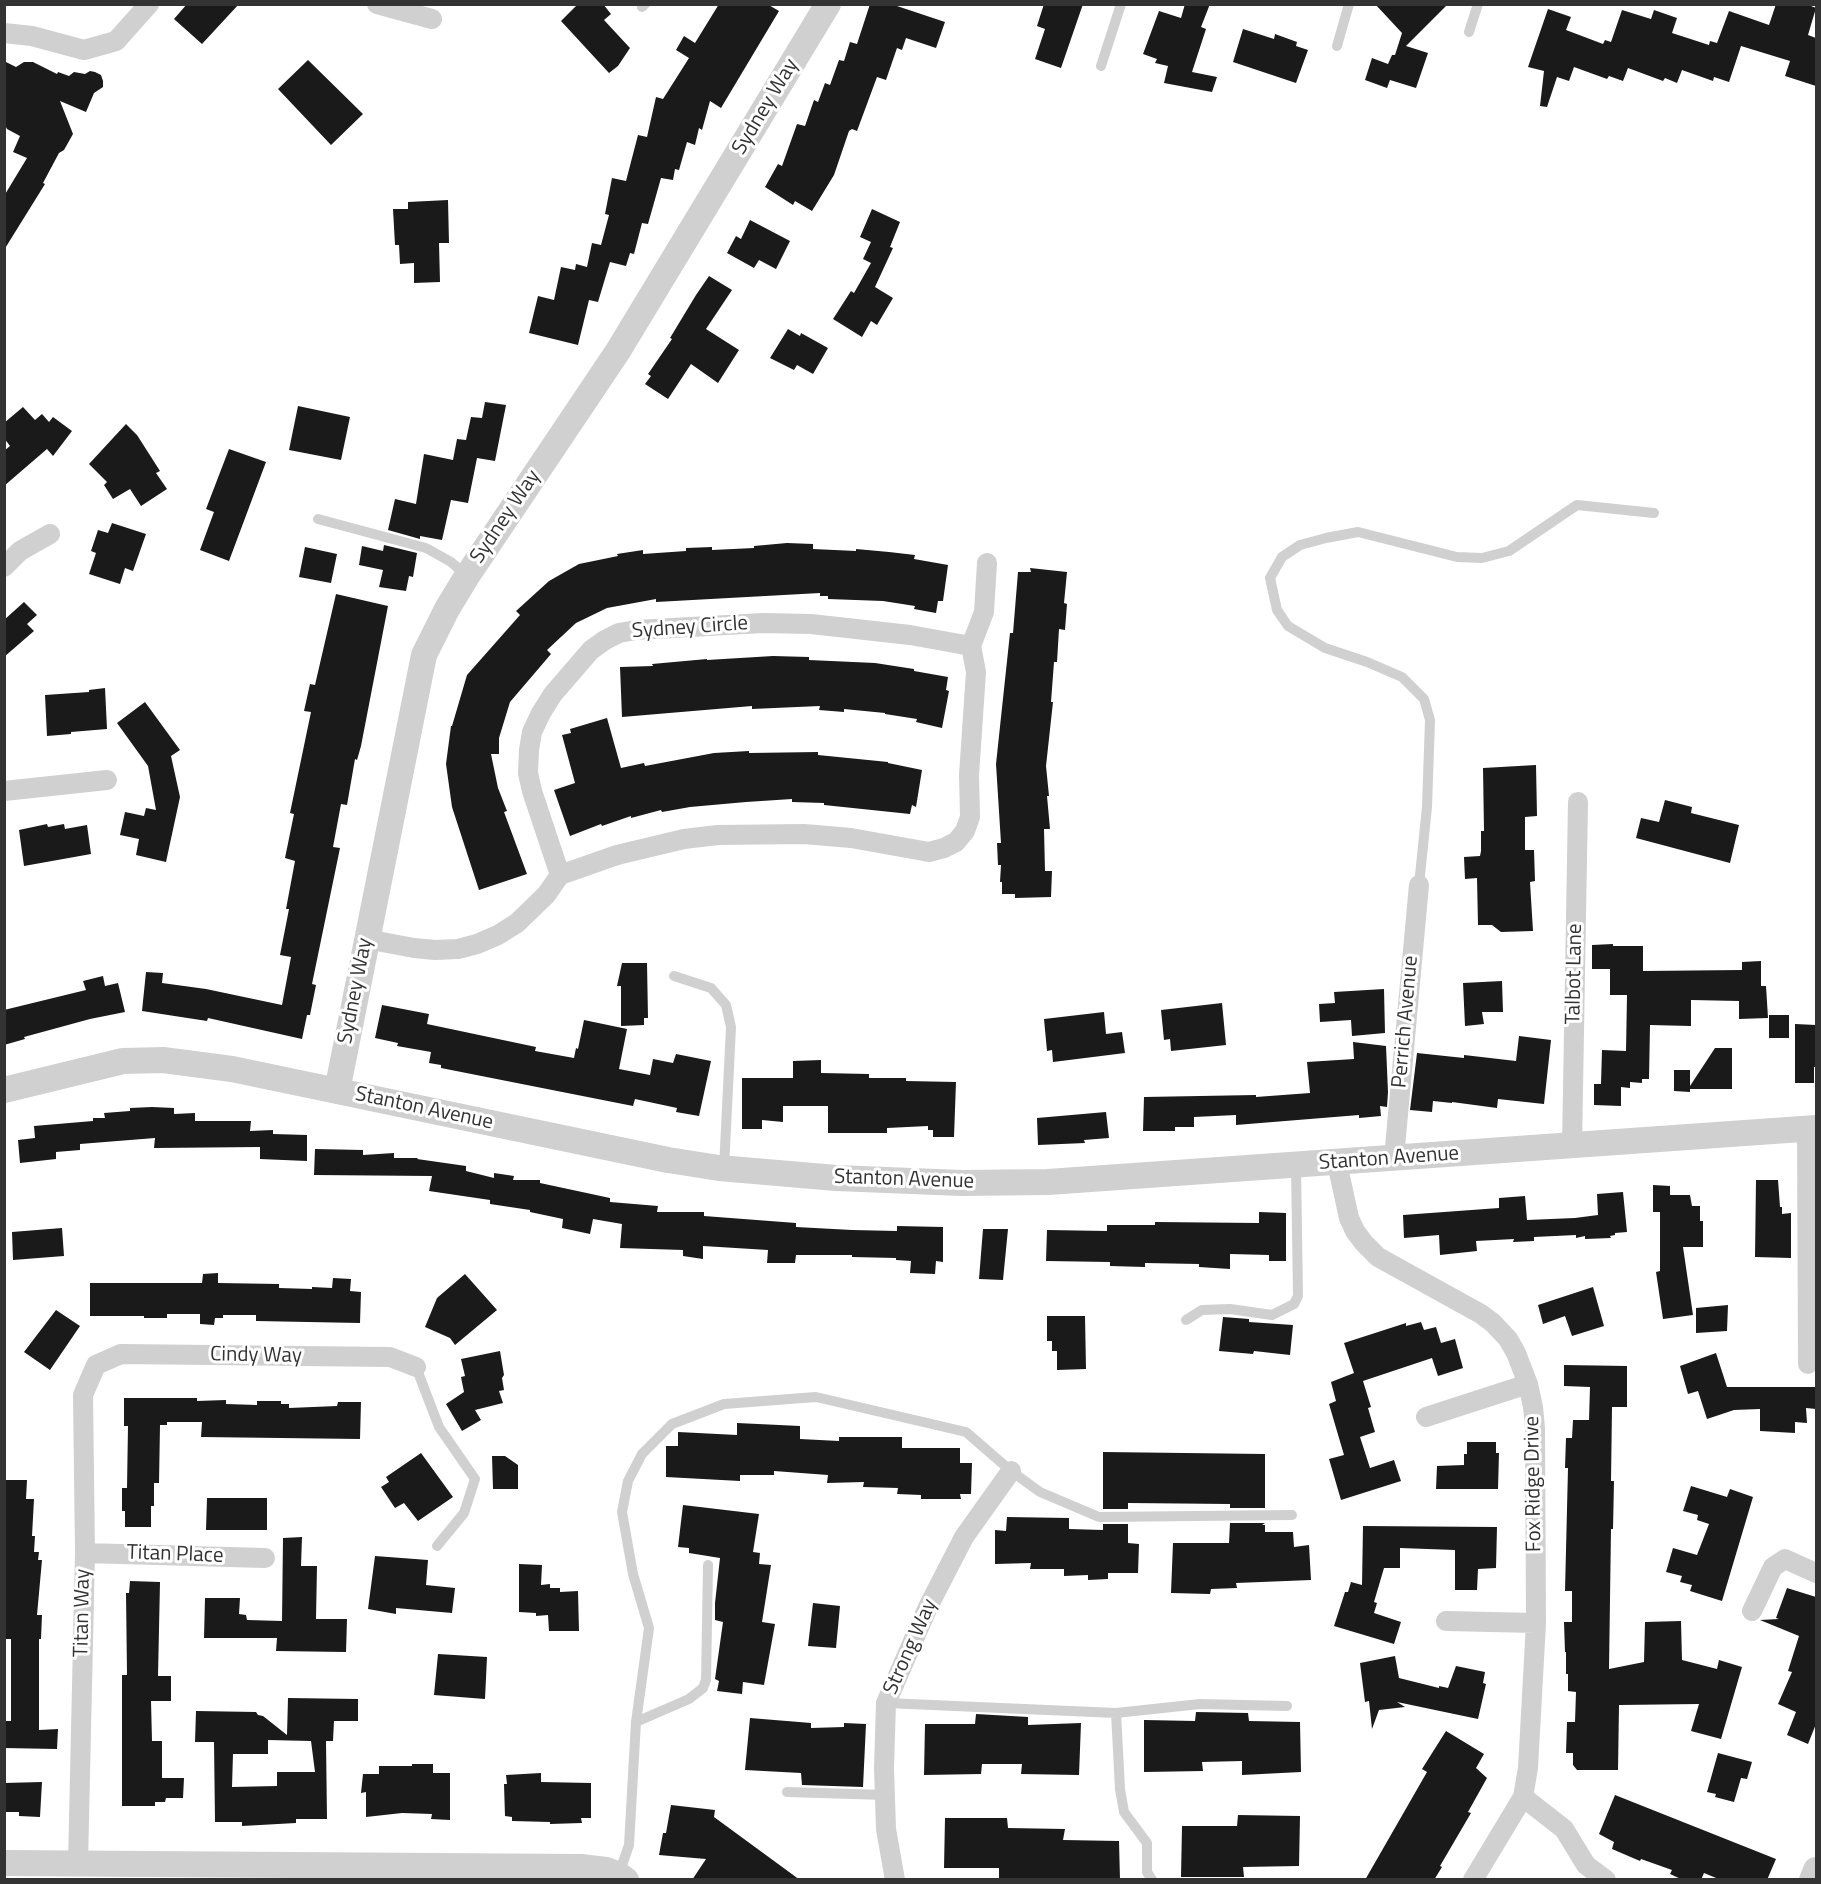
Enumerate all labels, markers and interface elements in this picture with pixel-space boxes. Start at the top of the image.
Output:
street label: Sydney Way [728,54,804,160]
street label: Sydney Way [465,465,547,569]
street label: Sydney Circle [631,611,749,645]
street label: Talbot Lane [1562,923,1588,1025]
street label: Sydney Way [333,936,379,1046]
street label: Perrich Avenue [1388,955,1424,1089]
street label: Stanton Avenue [353,1082,495,1136]
street label: Stanton Avenue [1318,1142,1460,1176]
street label: Stanton Avenue [833,1165,975,1195]
street label: Cindy Way [210,1343,302,1369]
street label: Fox Ridge Drive [1520,1416,1548,1552]
street label: Titan Place [126,1541,224,1569]
street label: Titan Way [70,1569,96,1657]
street label: Strong Way [879,1595,943,1699]

